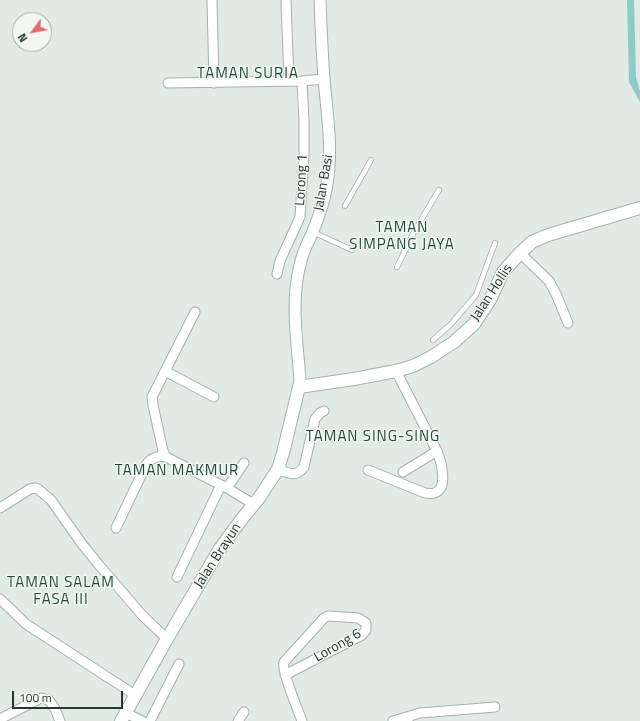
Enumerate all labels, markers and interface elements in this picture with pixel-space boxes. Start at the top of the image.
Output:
north arrow [12,12,52,52]
text: N [14,30,31,45]
district label: TAMAN SURIA [197,65,299,83]
street label: Jalan Basi [311,153,337,213]
street label: Lorong 1 [292,154,312,206]
district label: TAMAN SIMPANG JAYA [349,219,455,254]
street label: Jalan Hollis [467,261,517,325]
district label: TAMAN SING-SING [306,428,440,446]
district label: TAMAN MAKMUR [115,462,239,480]
street label: Jalan Brayun [191,520,245,592]
district label: TAMAN SALAM FASA III [7,574,115,609]
street label: Lorong 6 [311,626,365,666]
scale bar [14,683,125,709]
text: 100 m [19,688,52,707]

